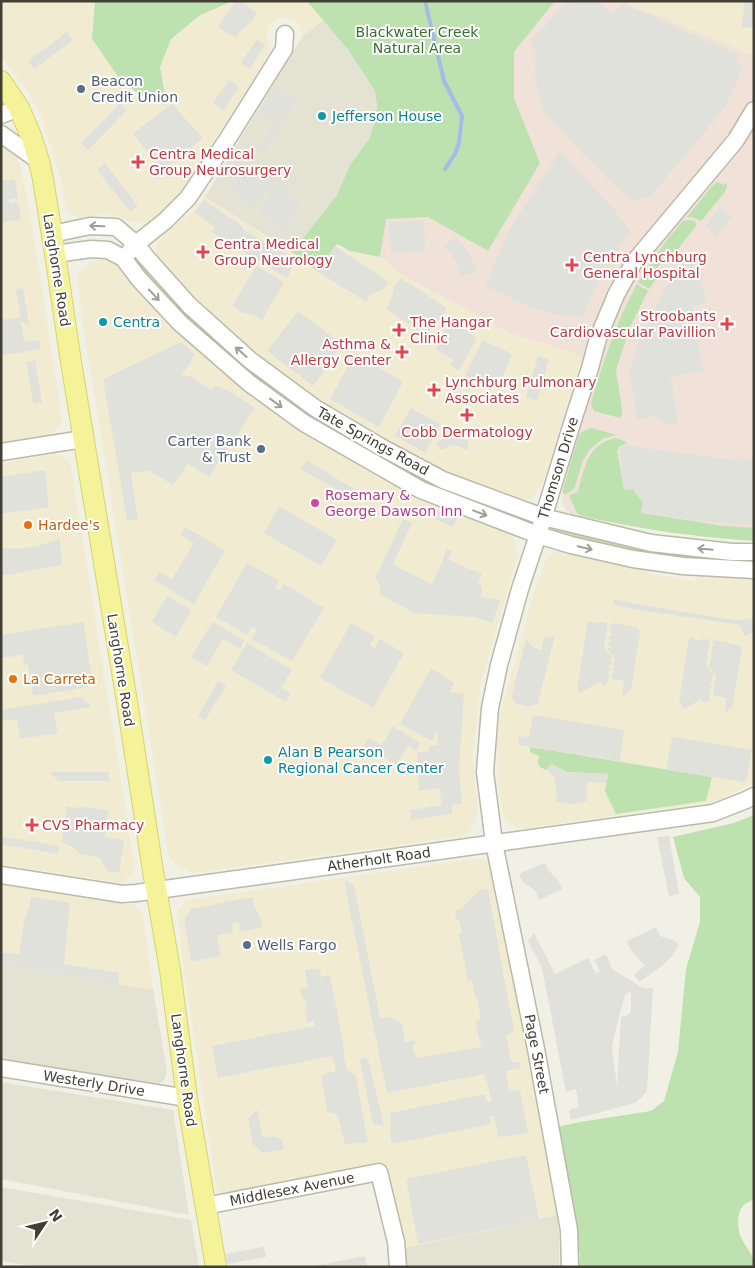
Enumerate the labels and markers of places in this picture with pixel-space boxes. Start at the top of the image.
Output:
place label: Beacon Credit Union [91,73,178,105]
marker: Beacon Credit Union [75,83,87,95]
place label: Jefferson House [331,108,442,124]
marker: Jefferson House [316,110,328,122]
place label: Centra Medical Group Neurosurgery [149,146,291,178]
marker: Centra Medical Group Neurosurgery [131,155,145,169]
place label: Centra Medical Group Neurology [214,236,333,268]
marker: Centra Medical Group Neurology [196,245,210,259]
place label: Centra Lynchburg General Hospital [583,249,707,281]
marker: Centra Lynchburg General Hospital [565,258,579,272]
place label: Stroobants Cardiovascular Pavillion [550,308,716,340]
place label: Centra [113,314,160,330]
place label: The Hangar Clinic [409,314,492,346]
marker: Centra [97,316,109,328]
marker: Stroobants Cardiovascular Pavillion [720,317,734,331]
marker: The Hangar Clinic [392,323,406,337]
place label: Asthma & Allergy Center [291,336,391,368]
marker: Asthma & Allergy Center [395,345,409,359]
place label: Lynchburg Pulmonary Associates [445,374,597,406]
marker: Lynchburg Pulmonary Associates [427,383,441,397]
marker: Cobb Dermatology [460,408,474,422]
place label: Cobb Dermatology [401,424,533,440]
place label: Carter Bank & Trust [167,433,252,465]
marker: Carter Bank & Trust [255,443,267,455]
place label: Rosemary & George Dawson Inn [325,487,462,519]
marker: Rosemary & George Dawson Inn [309,497,321,509]
place label: Hardee's [38,517,100,533]
marker: Hardee's [22,519,34,531]
place label: La Carreta [23,671,96,687]
marker: La Carreta [7,673,19,685]
place label: Alan B Pearson Regional Cancer Center [278,744,444,776]
marker: Alan B Pearson Regional Cancer Center [262,754,274,766]
place label: CVS Pharmacy [42,817,144,833]
marker: CVS Pharmacy [26,819,38,831]
place label: Wells Fargo [257,937,336,953]
marker: Wells Fargo [241,939,253,951]

